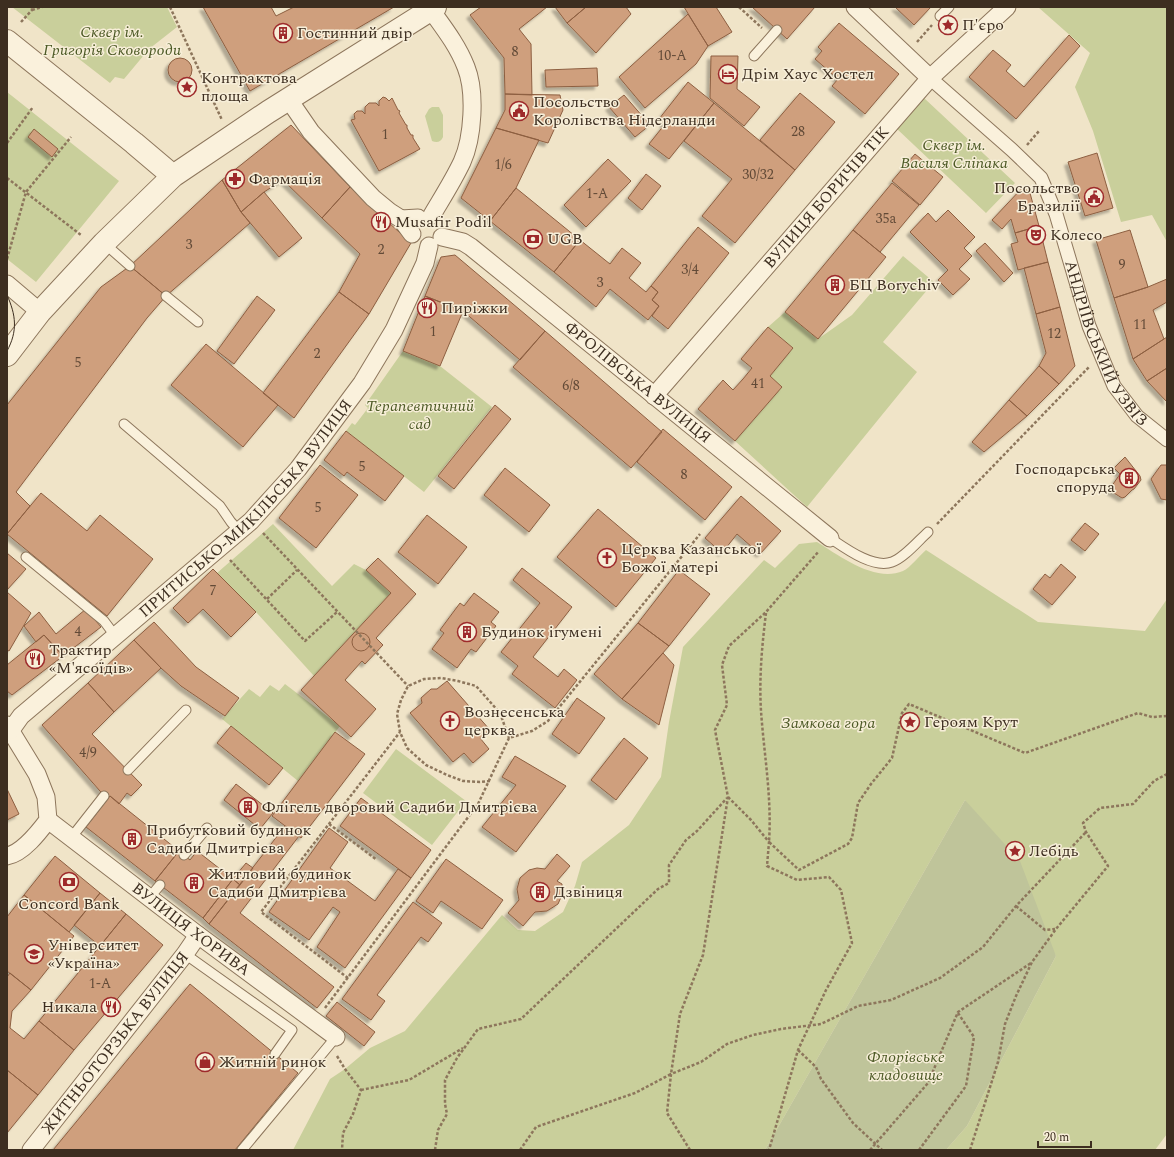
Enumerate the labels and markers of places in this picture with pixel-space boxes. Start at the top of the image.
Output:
place label: П'єро [962,13,1004,37]
place icon: П'єро [937,14,959,36]
place label: Гостинний двір [297,21,412,45]
building icon: Гостинний двір [272,22,294,44]
place label: Дрім Хаус Хостел [742,62,874,86]
hotel icon: Дрім Хаус Хостел [717,63,739,85]
place label: Контрактова площа [201,66,297,108]
place icon: Контрактова площа [176,76,198,98]
place label: Посольство Королівства Нідерланди [533,90,716,132]
public building icon: Посольство Королівства Нідерланди [508,100,530,122]
place label: Фармація [249,167,322,191]
pharmacy icon: Фармація [224,168,246,190]
place label: Посольство Бразилії [994,176,1080,218]
public building icon: Посольство Бразилії [1083,186,1105,208]
place label: Musafir Podil [395,210,492,234]
restaurant icon: Musafir Podil [370,211,392,233]
place label: Колесо [1050,223,1102,247]
theatre icon: Колесо [1025,224,1047,246]
place label: UGB [547,227,583,251]
bank icon: UGB [522,228,544,250]
place label: БЦ Borychiv [849,273,940,297]
building icon: БЦ Borychiv [824,274,846,296]
place label: Пиріжки [441,296,508,320]
restaurant icon: Пиріжки [416,297,438,319]
place label: Господарська споруда [1014,457,1115,499]
building icon: Господарська споруда [1118,467,1140,489]
place label: Церква Казанської Божої матері [621,537,761,579]
church icon: Церква Казанської Божої матері [596,547,618,569]
place label: Будинок ігумені [481,620,602,644]
building icon: Будинок ігумені [456,621,478,643]
place label: Трактир «М'ясоїдів» [49,638,133,680]
restaurant icon: Трактир «М'ясоїдів» [24,648,46,670]
place label: Вознесенська церква [464,700,565,742]
church icon: Вознесенська церква [439,710,461,732]
place label: Героям Крут [924,710,1018,734]
place icon: Героям Крут [899,711,921,733]
place label: Флігель дворовий Садиби Дмитрієва [262,795,538,819]
building icon: Флігель дворовий Садиби Дмитрієва [237,796,259,818]
place label: Прибутковий будинок Садиби Дмитрієва [146,818,312,860]
building icon: Прибутковий будинок Садиби Дмитрієва [121,828,143,850]
place label: Лебідь [1029,839,1079,863]
place icon: Лебідь [1004,840,1026,862]
place label: Житловий будинок Садиби Дмитрієва [208,862,352,904]
bank icon: Concord Bank [58,871,80,893]
building icon: Житловий будинок Садиби Дмитрієва [183,872,205,894]
place label: Дзвіниця [554,880,623,904]
building icon: Дзвіниця [529,881,551,903]
place label: Concord Bank [18,892,120,916]
place label: Університет «Україна» [48,933,139,975]
school or university icon: Університет «Україна» [23,943,45,965]
place label: Никала [41,995,97,1019]
restaurant icon: Никала [100,996,122,1018]
place label: Житній ринок [219,1050,327,1074]
shop icon: Житній ринок [194,1051,216,1073]

